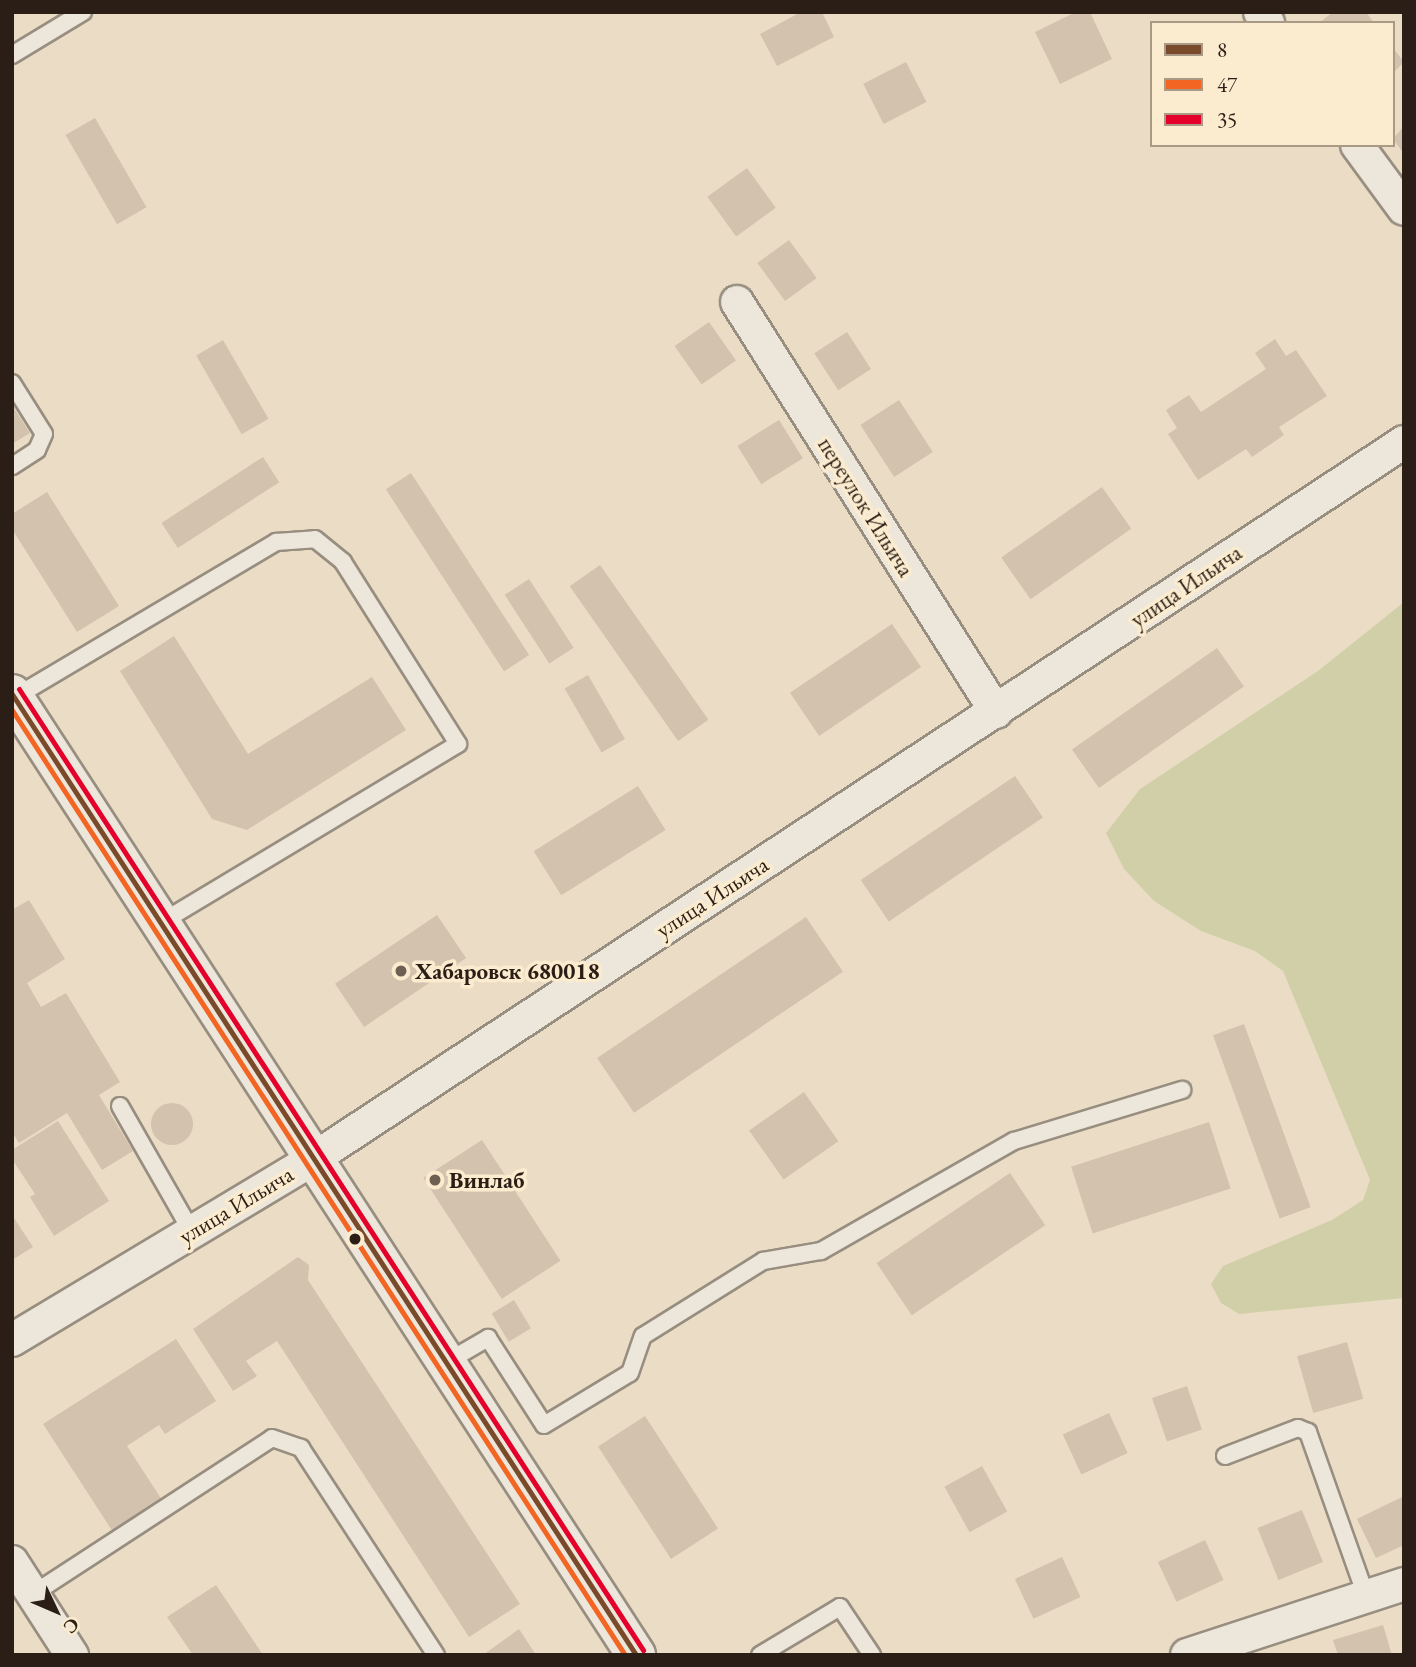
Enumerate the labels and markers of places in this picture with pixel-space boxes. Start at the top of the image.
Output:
place label: Хабаровск 680018 [415,957,600,985]
marker: Хабаровск 680018 [393,963,409,979]
place label: Винлаб [449,1166,524,1194]
marker: Винлаб [427,1172,443,1188]
unlabelled marker [348,1232,362,1246]

